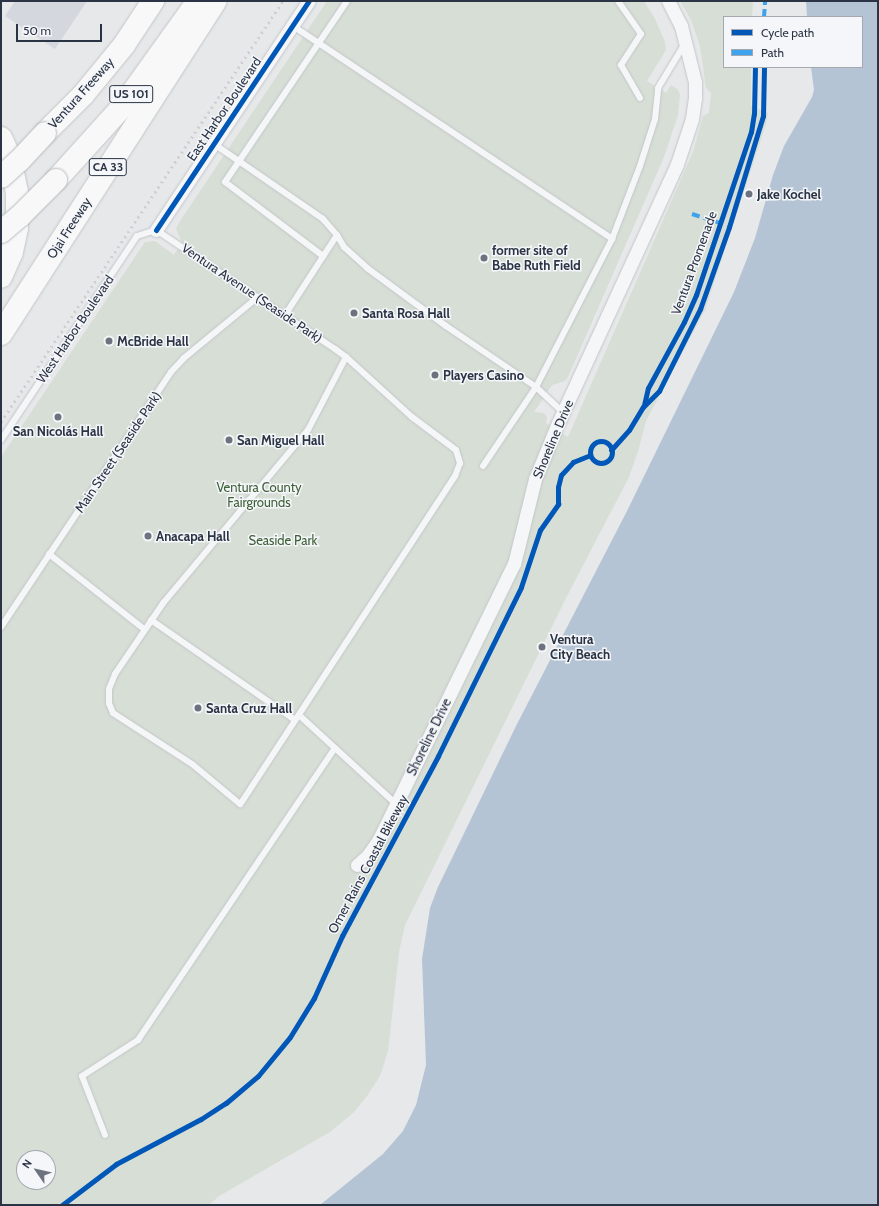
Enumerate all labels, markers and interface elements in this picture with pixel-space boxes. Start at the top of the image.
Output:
scale bar [18,16,104,42]
legend [723,16,863,68]
text: 50 m [23,23,51,38]
text: Cycle path [761,25,814,40]
text: Path [761,45,784,60]
street label: Ventura Freeway [45,54,117,132]
street label: East Harbor Boulevard [183,54,265,164]
road number: US 101 [109,84,153,104]
road number: CA 33 [88,157,128,177]
place label: Jake Kochel [757,186,821,202]
marker: Jake Kochel [744,189,754,199]
street label: Ojai Freeway [43,194,95,262]
street label: Ventura Promenade [668,209,720,317]
street label: Ventura Avenue (Seaside Park) [179,240,325,346]
place label: former site of Babe Ruth Field [492,243,581,274]
marker: former site of Babe Ruth Field [479,253,489,263]
street label: West Harbor Boulevard [33,272,117,386]
place label: Santa Rosa Hall [362,305,450,321]
marker: Santa Rosa Hall [349,308,359,318]
place label: McBride Hall [117,333,189,349]
marker: McBride Hall [104,336,114,346]
place label: Players Casino [443,367,524,383]
marker: Players Casino [430,370,440,380]
street label: Main Street (Seaside Park) [72,388,164,516]
street label: Shoreline Drive [529,397,577,481]
marker: San Nicolás Hall [53,412,63,422]
place label: San Nicolás Hall [13,423,103,439]
place label: San Miguel Hall [237,432,324,448]
marker: San Miguel Hall [224,435,234,445]
park label: Ventura County Fairgrounds [216,480,302,511]
place label: Anacapa Hall [156,528,230,544]
marker: Anacapa Hall [143,531,153,541]
park label: Seaside Park [249,532,317,548]
place label: Ventura City Beach [550,632,610,663]
marker: Ventura City Beach [537,642,547,652]
street label: Shoreline Drive [404,696,454,778]
place label: Santa Cruz Hall [206,700,292,716]
marker: Santa Cruz Hall [193,703,203,713]
street label: Omer Rains Coastal Bikeway [325,792,411,936]
north arrow [16,1150,56,1190]
text: N [19,1157,35,1171]

